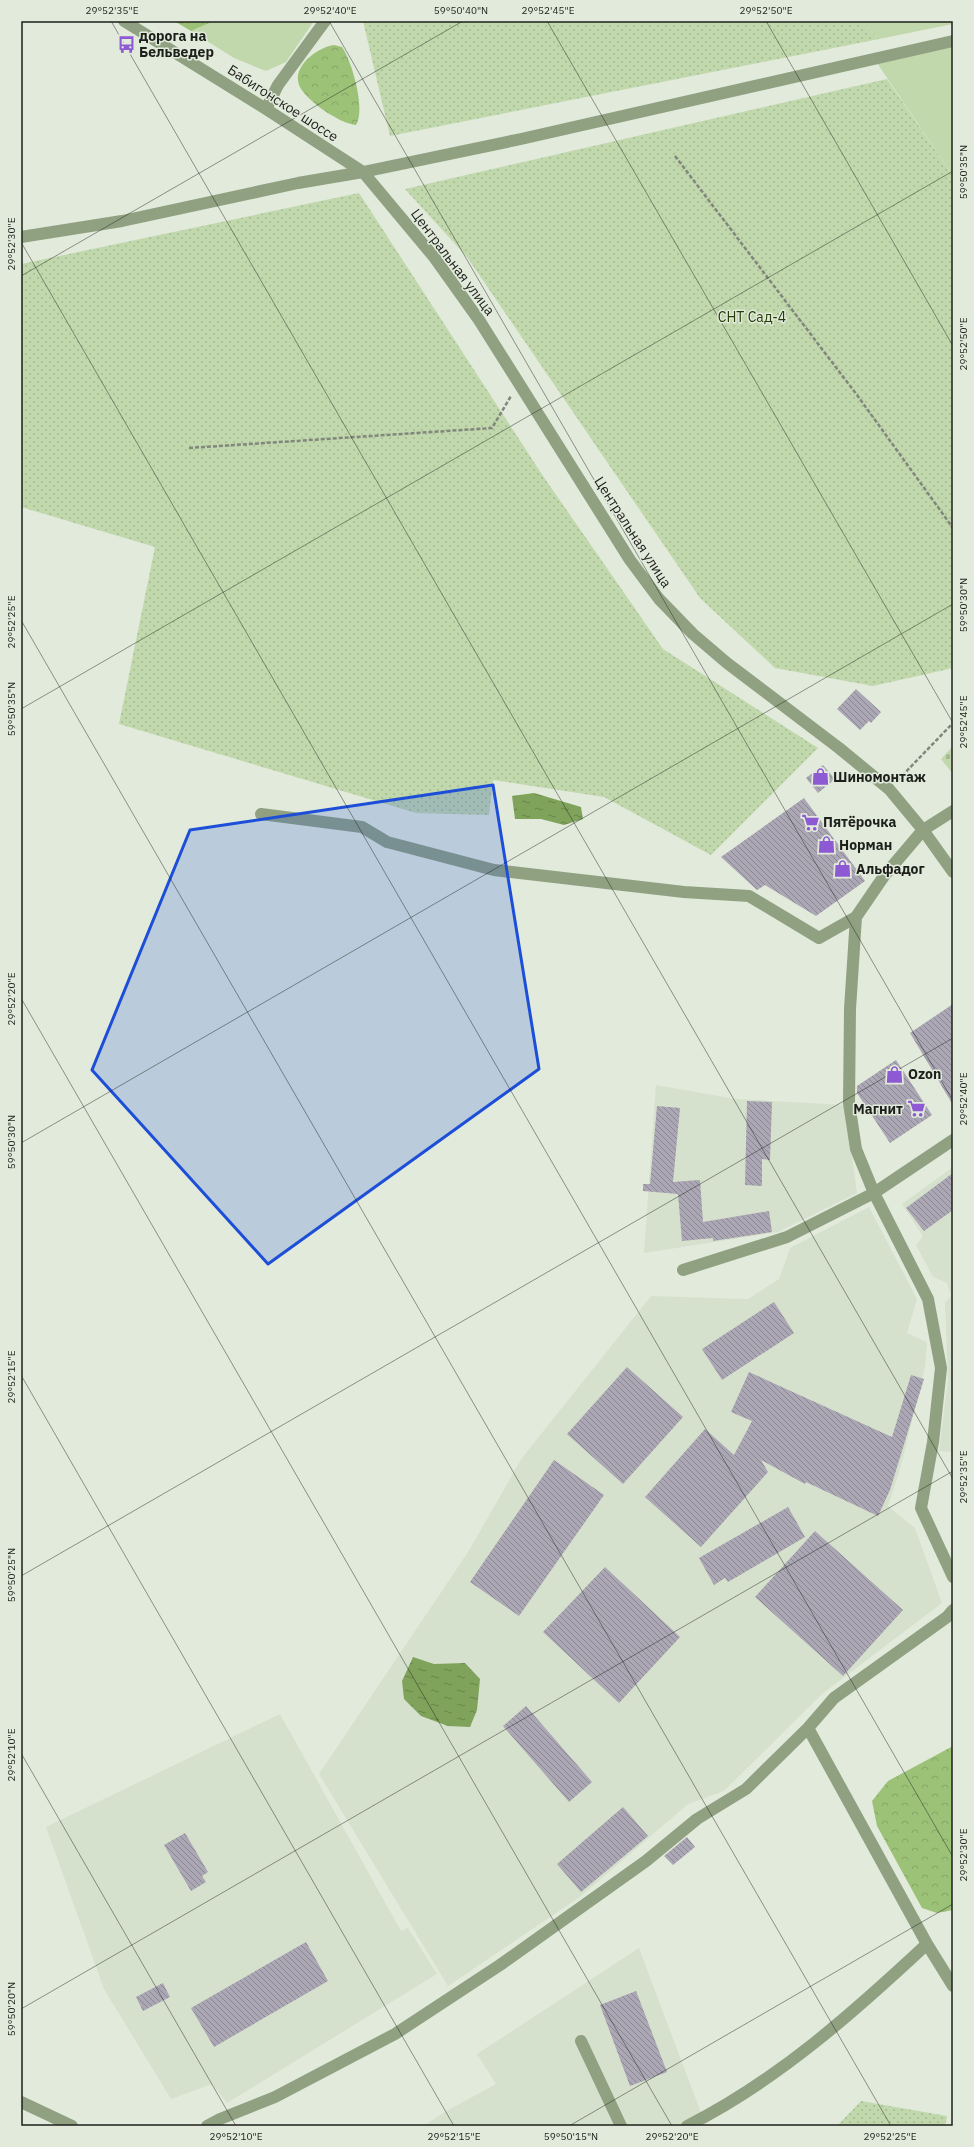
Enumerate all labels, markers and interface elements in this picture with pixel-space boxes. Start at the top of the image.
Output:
text: 29°52'35"E [85,4,139,17]
text: 29°52'40"E [303,4,357,17]
text: 59°50'40"N [434,4,488,17]
text: 29°52'45"E [521,4,575,17]
text: 29°52'50"E [739,4,793,17]
place label: дорога на Бельведер [139,27,214,61]
bus stop icon: дорога на Бельведер [116,34,136,54]
street label: Бабигонское шоссе [224,60,342,146]
text: 59°50'35"N [957,145,970,199]
street label: Центральная улица [407,205,499,319]
text: 29°52'30"E [5,217,18,271]
park label: СНТ Сад-4 [718,308,786,326]
text: 29°52'50"E [957,317,970,371]
street label: Центральная улица [590,473,676,591]
text: 59°50'30"N [957,578,970,632]
text: 29°52'25"E [5,595,18,649]
text: 59°50'35"N [5,682,18,736]
text: 29°52'45"E [957,695,970,749]
shop icon: Шиномонтаж [810,767,830,787]
place label: Шиномонтаж [833,768,926,786]
supermarket icon: Пятёрочка [800,812,820,832]
place label: Пятёрочка [823,813,896,831]
shop icon: Норман [816,835,836,855]
place label: Норман [839,836,892,854]
shop icon: Альфадог [833,859,853,879]
place label: Альфадог [856,860,925,878]
text: 29°52'20"E [5,972,18,1026]
shop icon: Ozon [885,1064,905,1084]
place label: Ozon [908,1065,941,1083]
text: 29°52'40"E [957,1072,970,1126]
supermarket icon: Магнит [906,1099,926,1119]
place label: Магнит [853,1100,903,1118]
text: 59°50'30"N [5,1115,18,1169]
text: 29°52'15"E [5,1350,18,1404]
text: 29°52'35"E [957,1450,970,1504]
text: 59°50'25"N [5,1548,18,1602]
text: 29°52'10"E [5,1728,18,1782]
text: 29°52'30"E [957,1828,970,1882]
text: 59°50'20"N [5,1982,18,2036]
text: 29°52'10"E [209,2130,263,2143]
text: 29°52'15"E [427,2130,481,2143]
text: 59°50'15"N [544,2130,598,2143]
text: 29°52'20"E [645,2130,699,2143]
text: 29°52'25"E [863,2130,917,2143]

